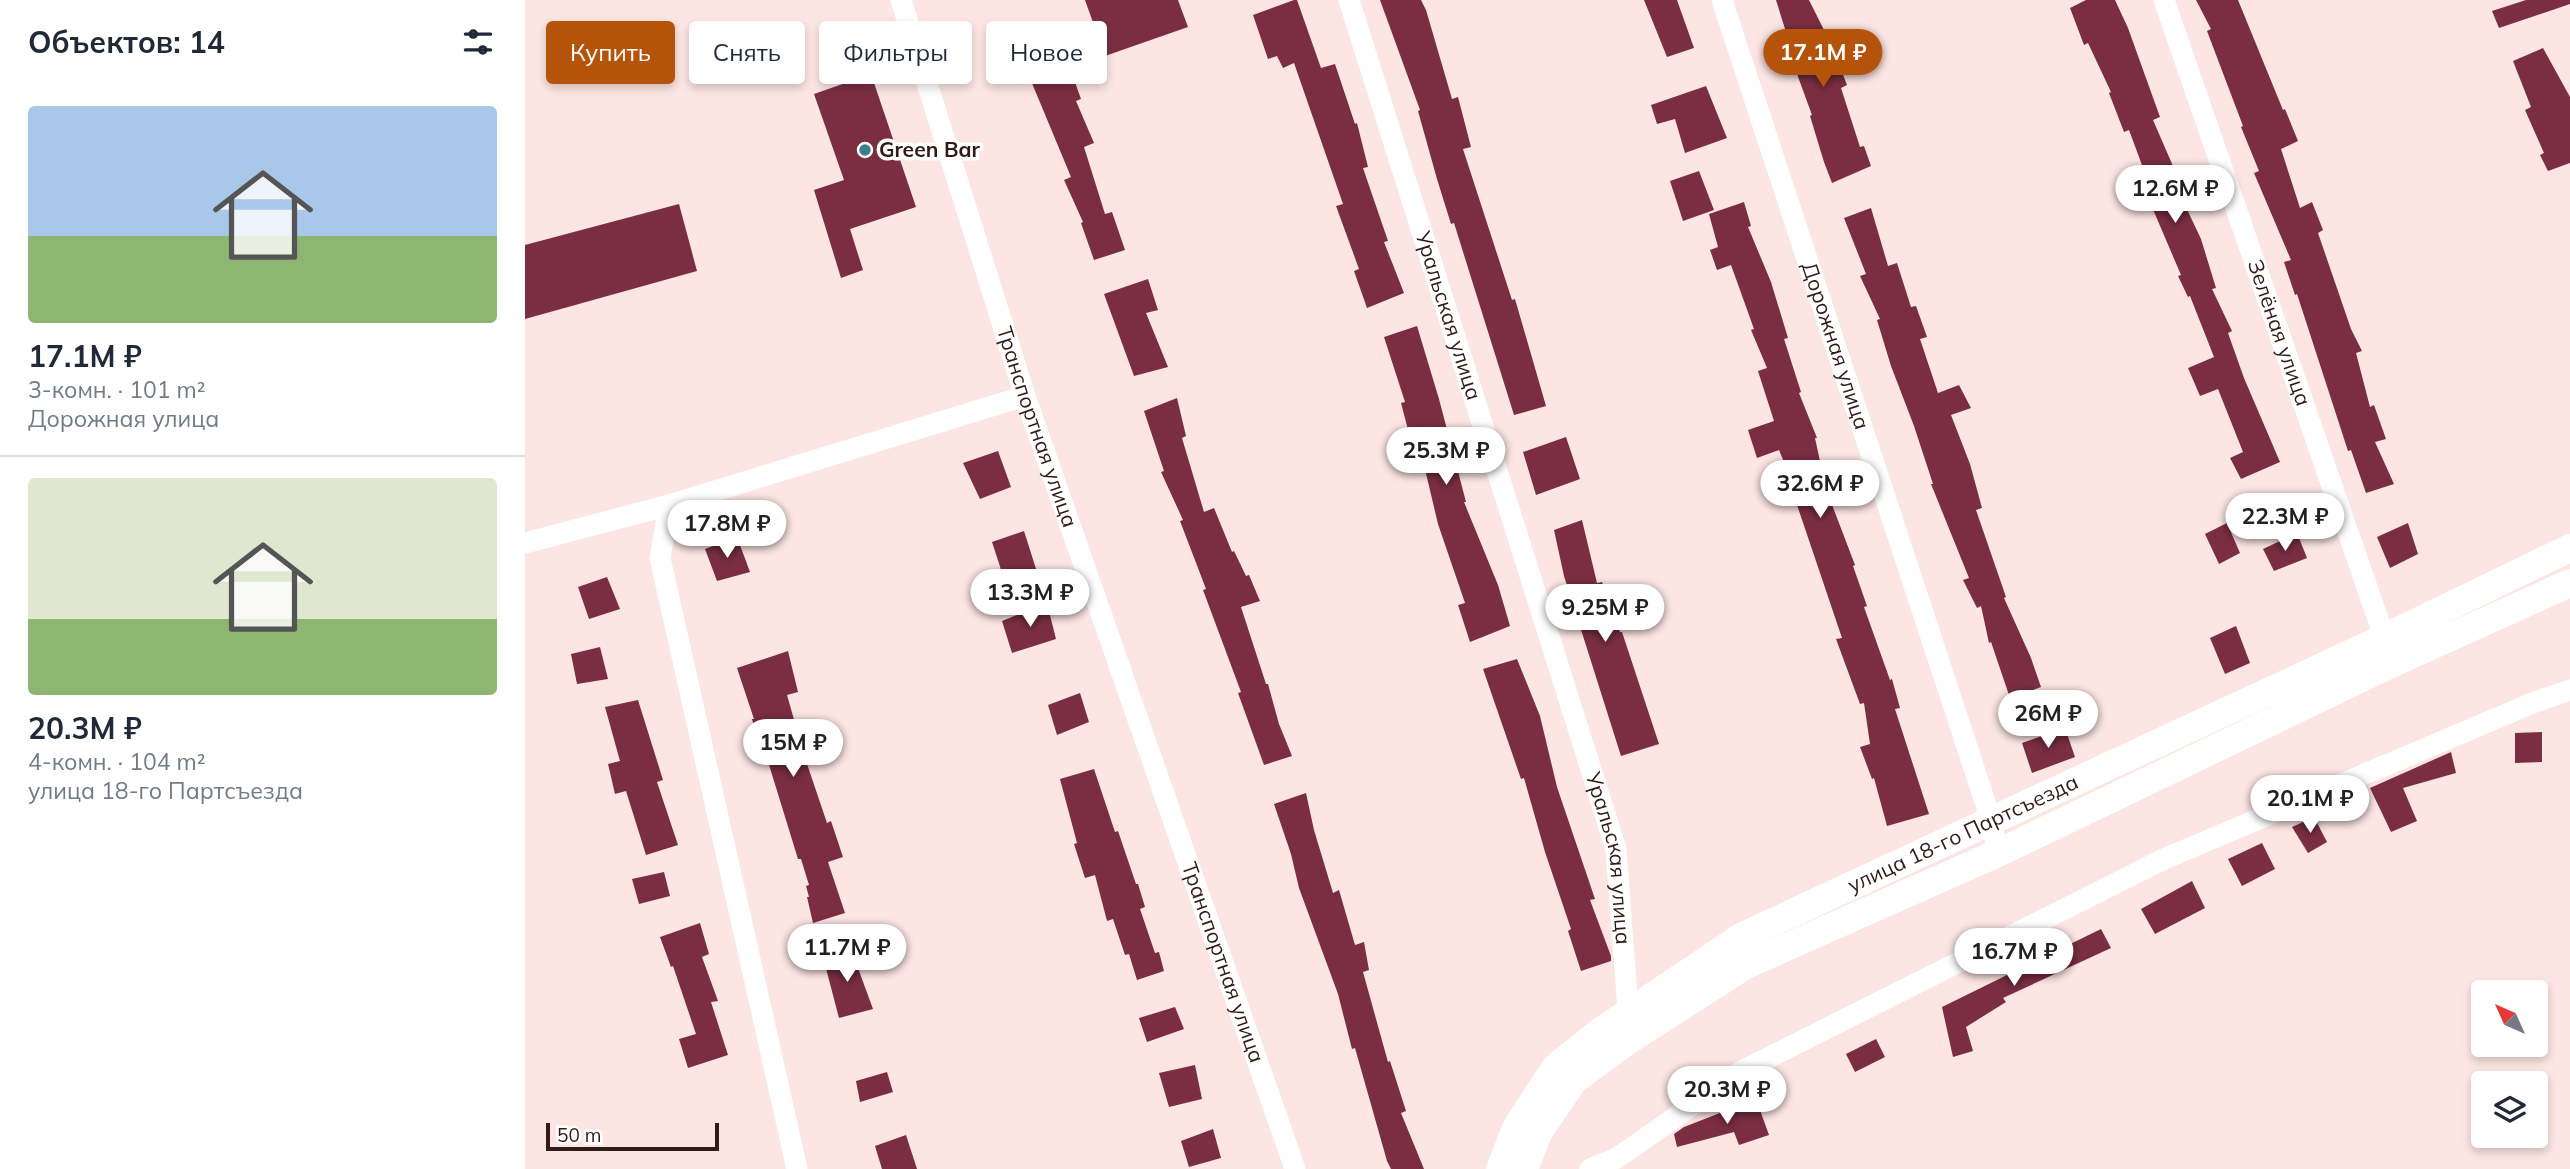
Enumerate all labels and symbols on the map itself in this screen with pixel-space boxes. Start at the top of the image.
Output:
pin: 17.1M ₽ [1758,29,1888,89]
place label: Green Bar [879,136,981,162]
marker: Green Bar [857,142,873,158]
pin: 12.6M ₽ [2110,166,2240,225]
street label: Уральская улица [1410,227,1488,403]
street label: Зелёная улица [2243,256,2317,409]
street label: Дорожная улица [1797,259,1876,433]
street label: Транспортная улица [992,323,1084,531]
pin: 25.3M ₽ [1381,428,1511,487]
pin: 32.6M ₽ [1755,461,1885,520]
pin: 22.3M ₽ [2220,494,2350,553]
pin: 17.8M ₽ [662,500,792,560]
pin: 13.3M ₽ [965,570,1095,629]
pin: 9.25M ₽ [1540,584,1670,644]
pin: 26M ₽ [1999,690,2097,750]
pin: 15M ₽ [744,720,842,779]
street label: Уральская улица [1580,768,1637,945]
street label: улица 18-го Партсъезда [1843,768,2082,898]
pin: 20.1M ₽ [2245,776,2375,835]
street label: Транспортная улица [1177,858,1271,1066]
pin: 11.7M ₽ [782,925,912,984]
pin: 16.7M ₽ [1949,928,2079,988]
north arrow [2471,980,2548,1057]
pin: 20.3M ₽ [1662,1066,1792,1126]
scale bar [546,1120,719,1152]

